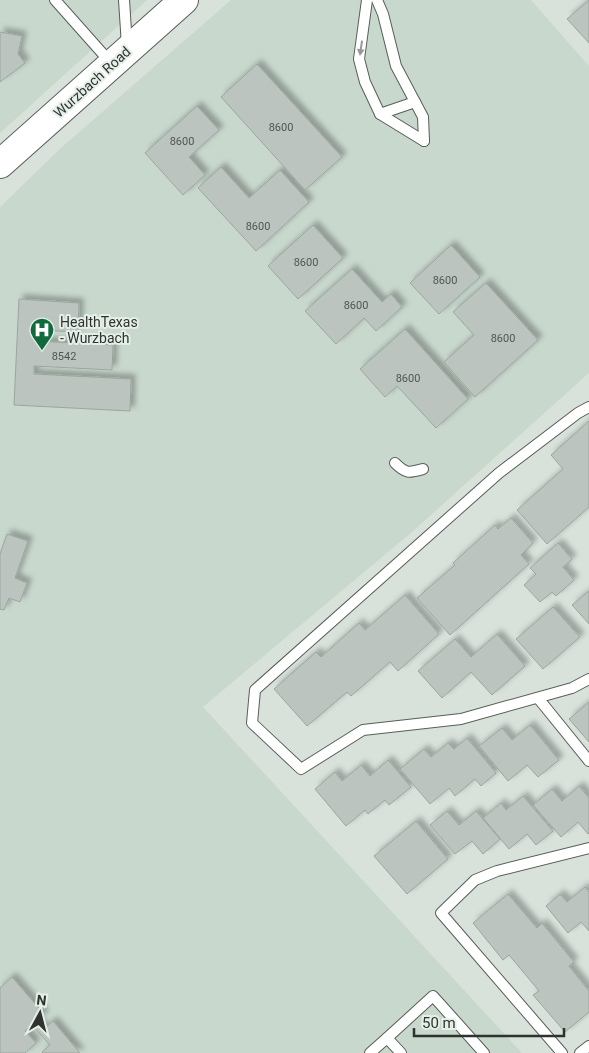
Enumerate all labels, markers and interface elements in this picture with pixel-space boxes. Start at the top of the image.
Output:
one-way arrow [357,41,365,57]
street label: Wurzbach Road [50,43,134,121]
house number: 8600 [269,121,293,134]
house number: 8600 [170,135,194,148]
house number: 8600 [246,220,270,233]
house number: 8600 [294,256,318,269]
house number: 8600 [433,274,457,287]
house number: 8600 [344,299,368,312]
place label: HealthTexas - Wurzbach [60,314,138,346]
hospital icon: HealthTexas - Wurzbach [29,317,55,351]
house number: 8600 [491,332,515,345]
house number: 8542 [52,350,76,363]
house number: 8600 [396,372,420,385]
north arrow [15,988,65,1038]
text: N [36,992,47,1009]
scale bar [414,1006,564,1038]
text: 50 m [422,1014,456,1032]

